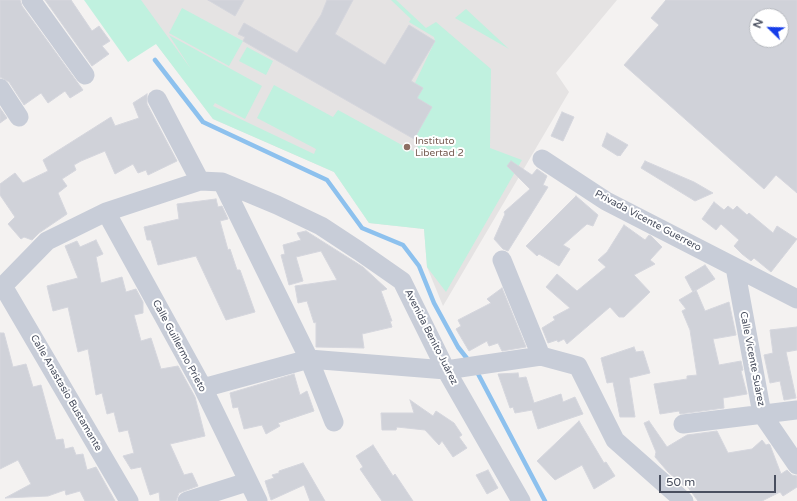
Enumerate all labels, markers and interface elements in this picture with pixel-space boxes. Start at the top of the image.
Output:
north arrow [749,8,789,48]
text: N [751,17,766,30]
place label: Instituto Libertad 2 [415,135,464,158]
marker: Instituto Libertad 2 [402,142,412,152]
street label: Privada Vicente Guerrero [593,188,703,254]
street label: Avenida Benito Juárez [402,287,460,387]
street label: Calle Guillermo Prieto [150,298,208,394]
street label: Calle Vicente Suárez [737,311,767,407]
street label: Calle Anastasio Bustamante [28,333,104,453]
scale bar [661,467,778,493]
text: 50 m [666,475,695,489]

